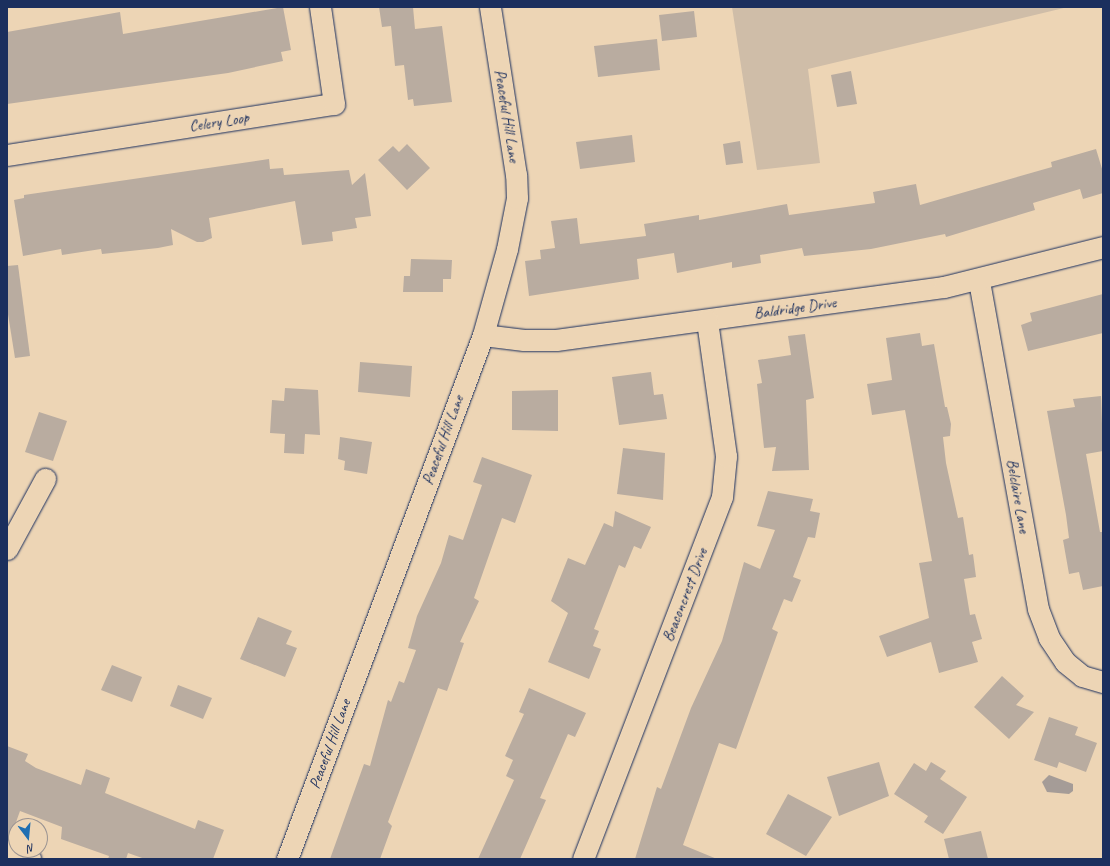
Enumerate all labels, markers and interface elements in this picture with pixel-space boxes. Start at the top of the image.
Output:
street label: Peaceful Hill Lane [490,68,524,164]
street label: Celery Loop [188,108,250,136]
street label: Baldridge Drive [753,293,837,323]
street label: Peaceful Hill Lane [418,392,468,488]
street label: Belclaire Lane [1002,457,1034,535]
street label: Beaconcrest Drive [658,545,712,645]
street label: Peaceful Hill Lane [305,696,355,792]
north arrow [8,818,48,858]
text: N [26,841,36,856]

